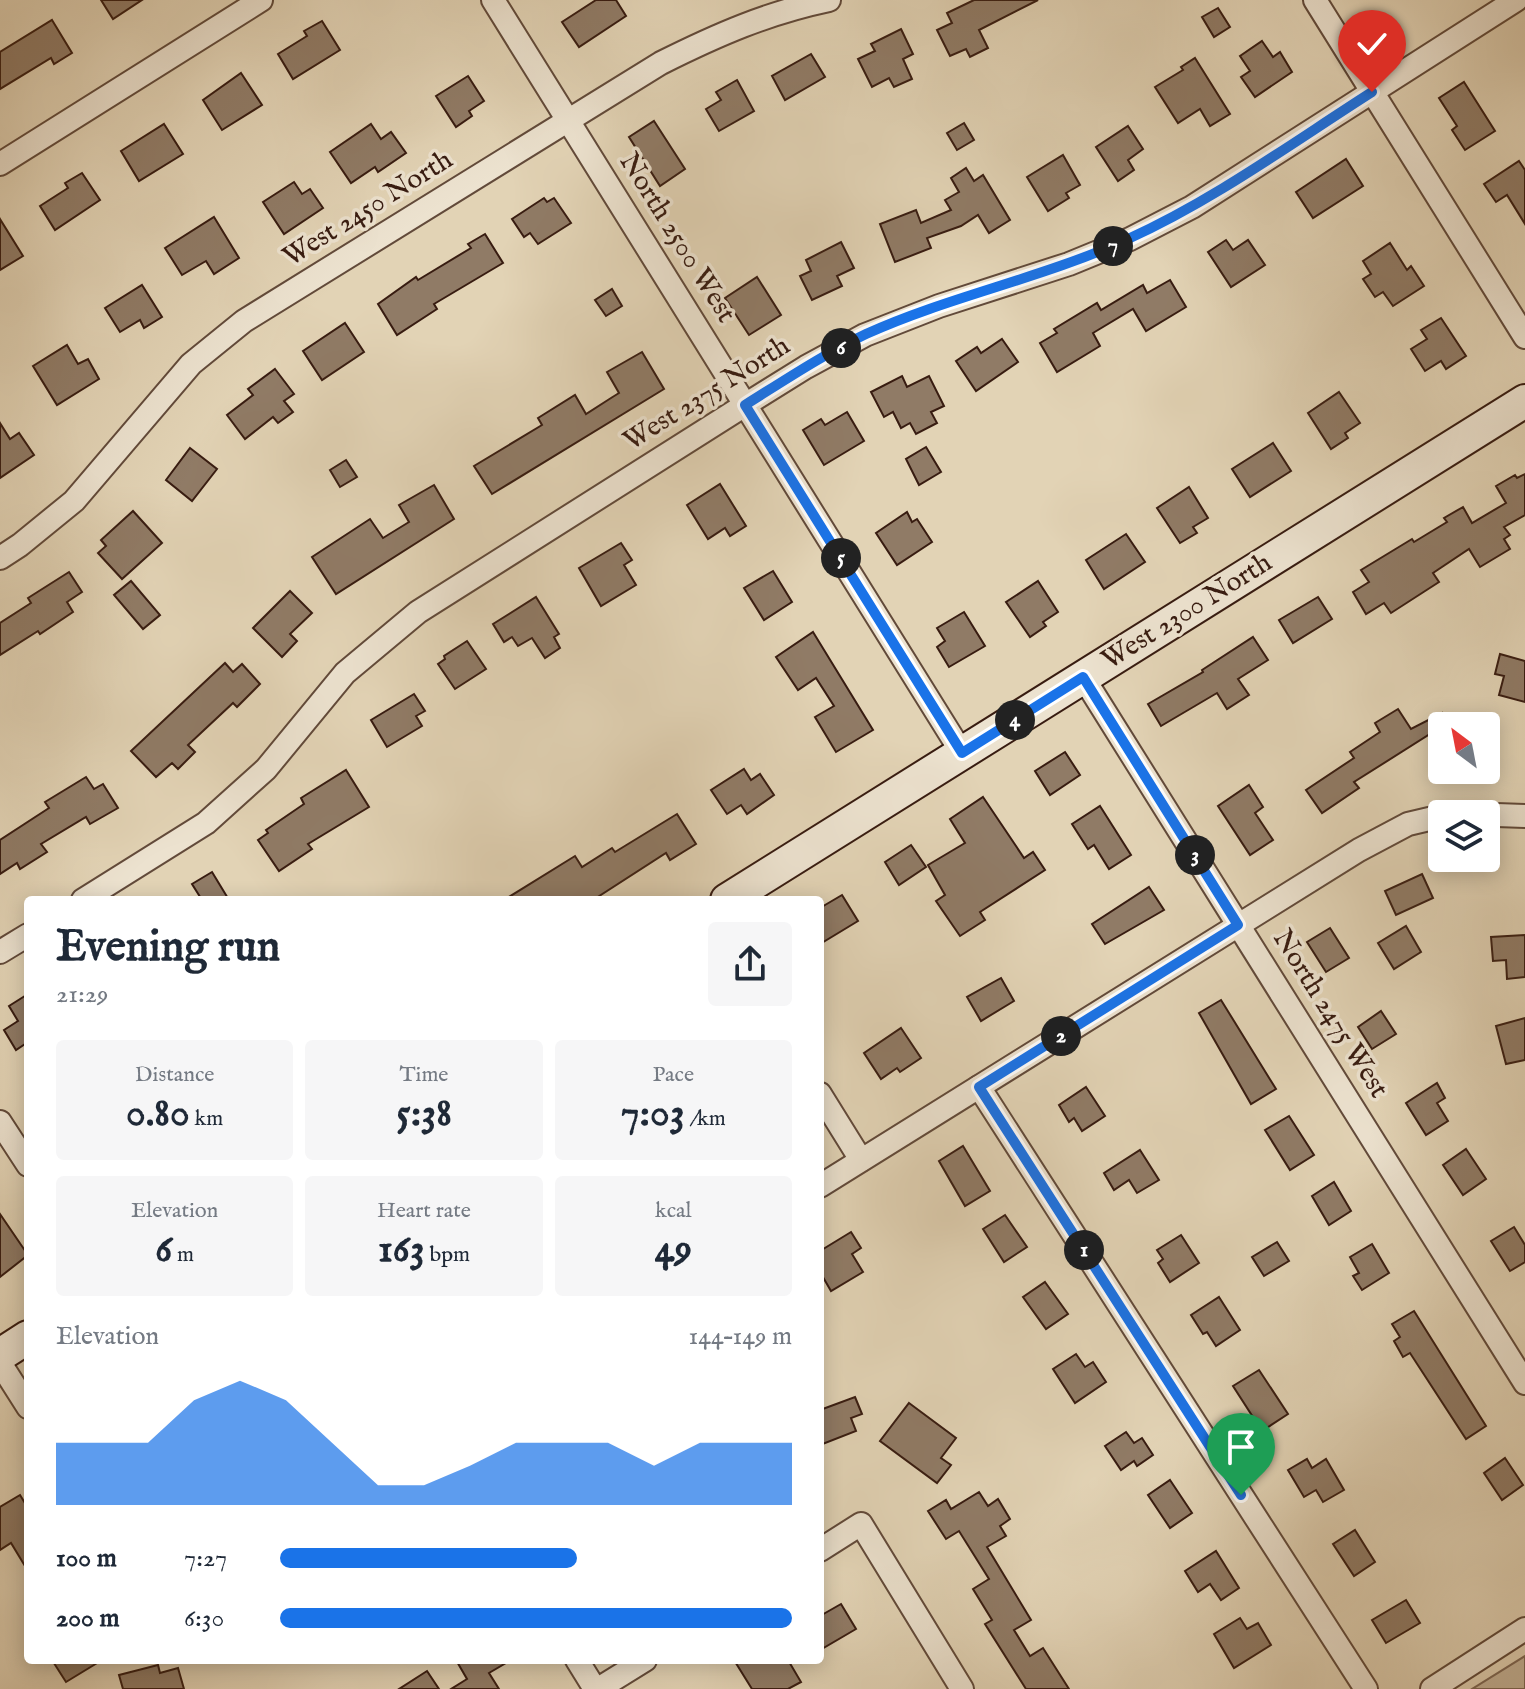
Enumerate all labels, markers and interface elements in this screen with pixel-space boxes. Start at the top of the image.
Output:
pin [1338,10,1406,92]
icon: check [1350,22,1394,66]
street label: West 2450 North [277,143,459,275]
street label: North 2500 West [611,147,743,330]
pin: 7 [1093,226,1133,266]
text: 7 [1108,232,1118,260]
pin: 6 [821,328,861,368]
street label: West 2375 North [617,329,797,459]
text: 6 [836,334,846,362]
pin: 5 [821,538,861,578]
text: 5 [837,544,845,572]
street label: West 2300 North [1095,546,1279,678]
pin: 4 [995,700,1035,740]
text: 4 [1010,706,1020,734]
north arrow [1428,712,1500,784]
map controls [1428,712,1500,872]
button: layers [1428,800,1500,872]
pin: 3 [1175,835,1215,875]
text: 3 [1191,841,1199,869]
text: Evening run [56,920,280,976]
button: share [708,922,792,1006]
street label: North 2475 West [1264,923,1396,1105]
text: 21:29 [56,978,108,1011]
pin: 2 [1041,1016,1081,1056]
text: 2 [1056,1022,1066,1050]
text: Distance [135,1061,214,1089]
text: Time [400,1061,448,1089]
text: Pace [653,1061,694,1089]
text: 0.80 [126,1089,190,1140]
text: 5:38 [396,1089,452,1140]
text: 7:03 [621,1089,685,1140]
text: km [190,1105,223,1133]
text: /km [685,1105,726,1133]
text: Elevation [131,1197,218,1225]
text: Heart rate [377,1197,471,1225]
text: kcal [655,1197,692,1225]
text: 6 [155,1225,172,1276]
text: 163 [378,1225,425,1276]
text: 49 [655,1225,692,1276]
pin: 1 [1064,1230,1104,1270]
text: 1 [1080,1236,1088,1264]
text: m [172,1241,194,1269]
text: bpm [425,1241,470,1269]
text: Elevation [56,1320,159,1353]
text: 144–149 m [689,1320,792,1353]
pin [1207,1413,1275,1495]
icon: arrive [1219,1425,1263,1469]
text: 100 m [56,1542,117,1575]
text: 7:27 [184,1542,227,1575]
text: 200 m [56,1602,120,1635]
text: 6:30 [184,1602,224,1635]

